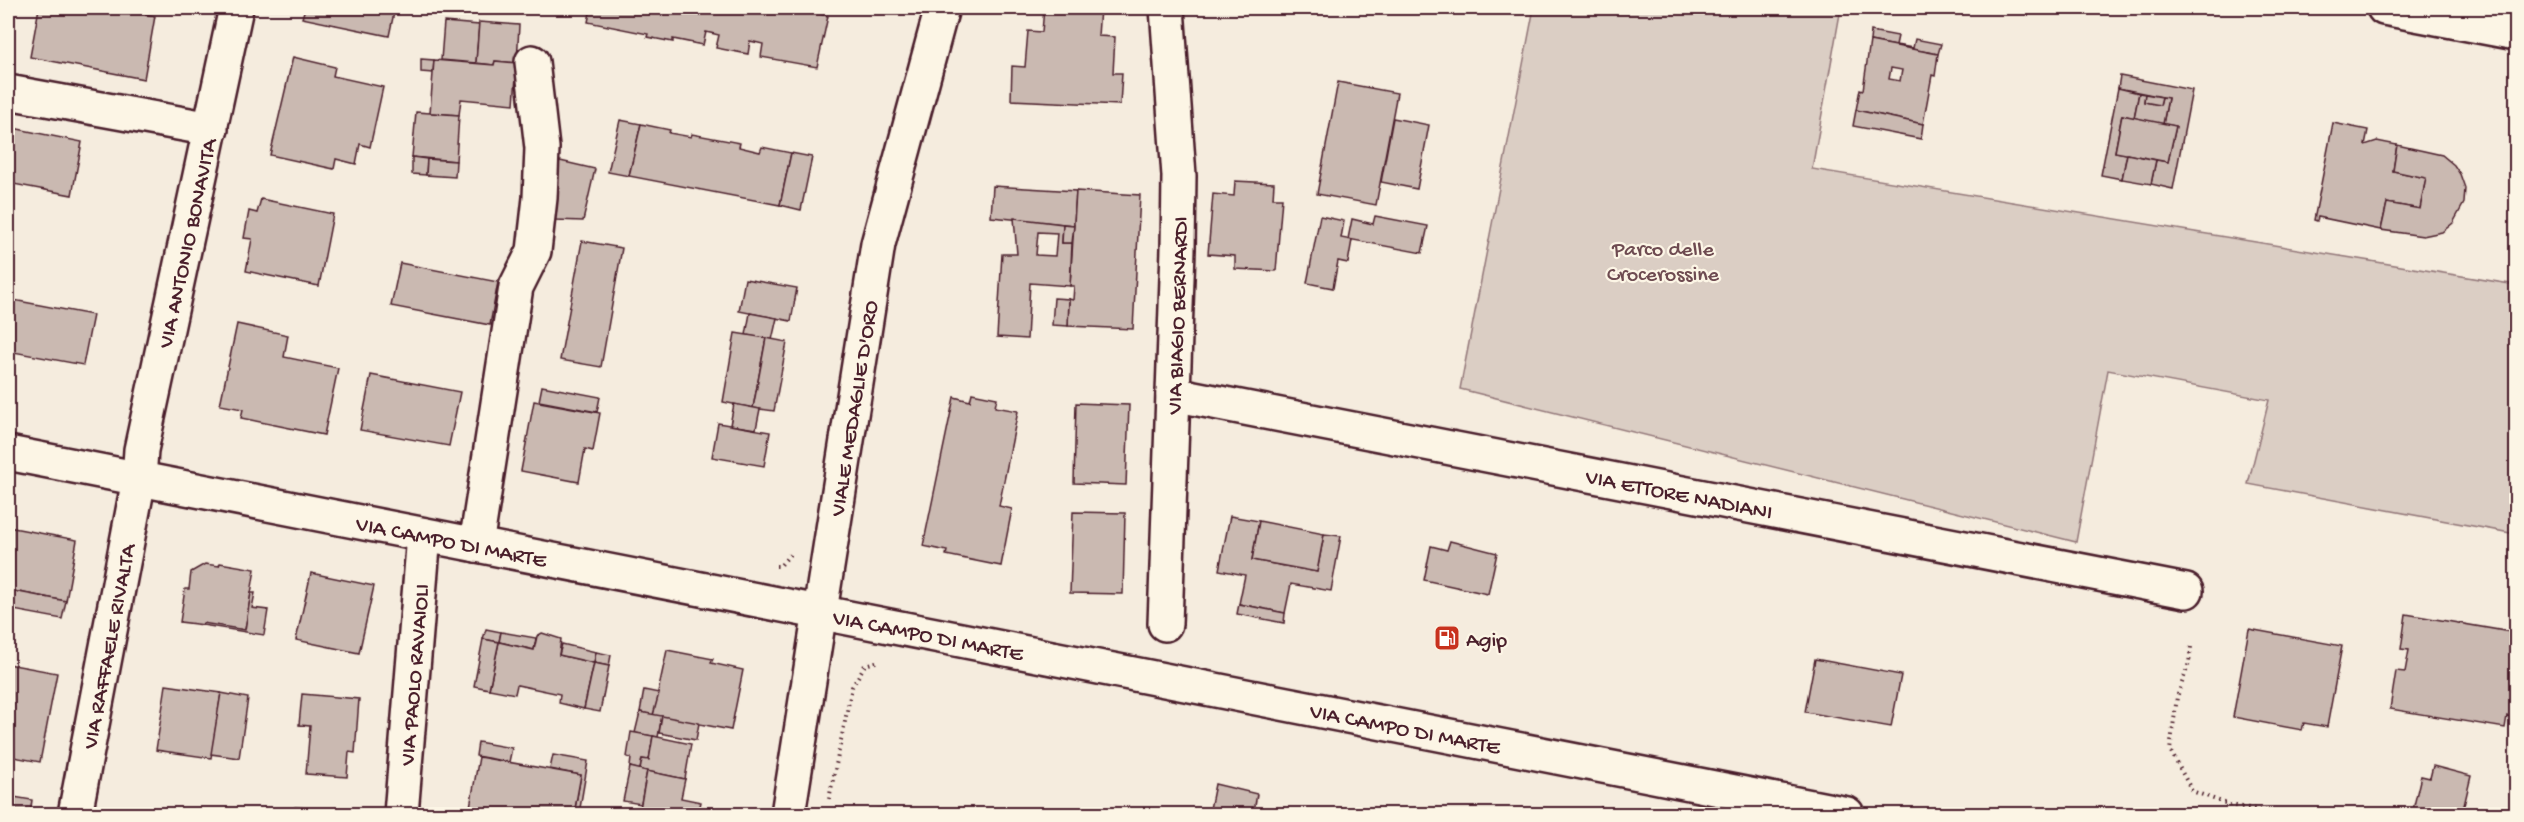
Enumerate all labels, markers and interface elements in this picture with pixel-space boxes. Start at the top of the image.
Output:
street label: VIA ANTONIO BONAVITA [154,135,225,352]
street label: VIA BIAGIO BERNARDI [1163,216,1195,416]
park label: Parco delle Crocerossine [1607,238,1720,289]
street label: VIALE MEDAGLIE D'ORO [826,299,886,519]
street label: VIA ETTORE NADIANI [1582,465,1774,527]
street label: VIA CAMPO DI MARTE [352,512,549,576]
street label: VIA RAFFAELE RIVALTA [79,541,144,752]
street label: VIA PAOLO RAVAIOLI [396,583,437,768]
street label: VIA CAMPO DI MARTE [829,606,1026,669]
fuel station icon: Agip [1432,623,1462,653]
place label: Agip [1466,629,1507,655]
street label: VIA CAMPO DI MARTE [1306,700,1503,763]

